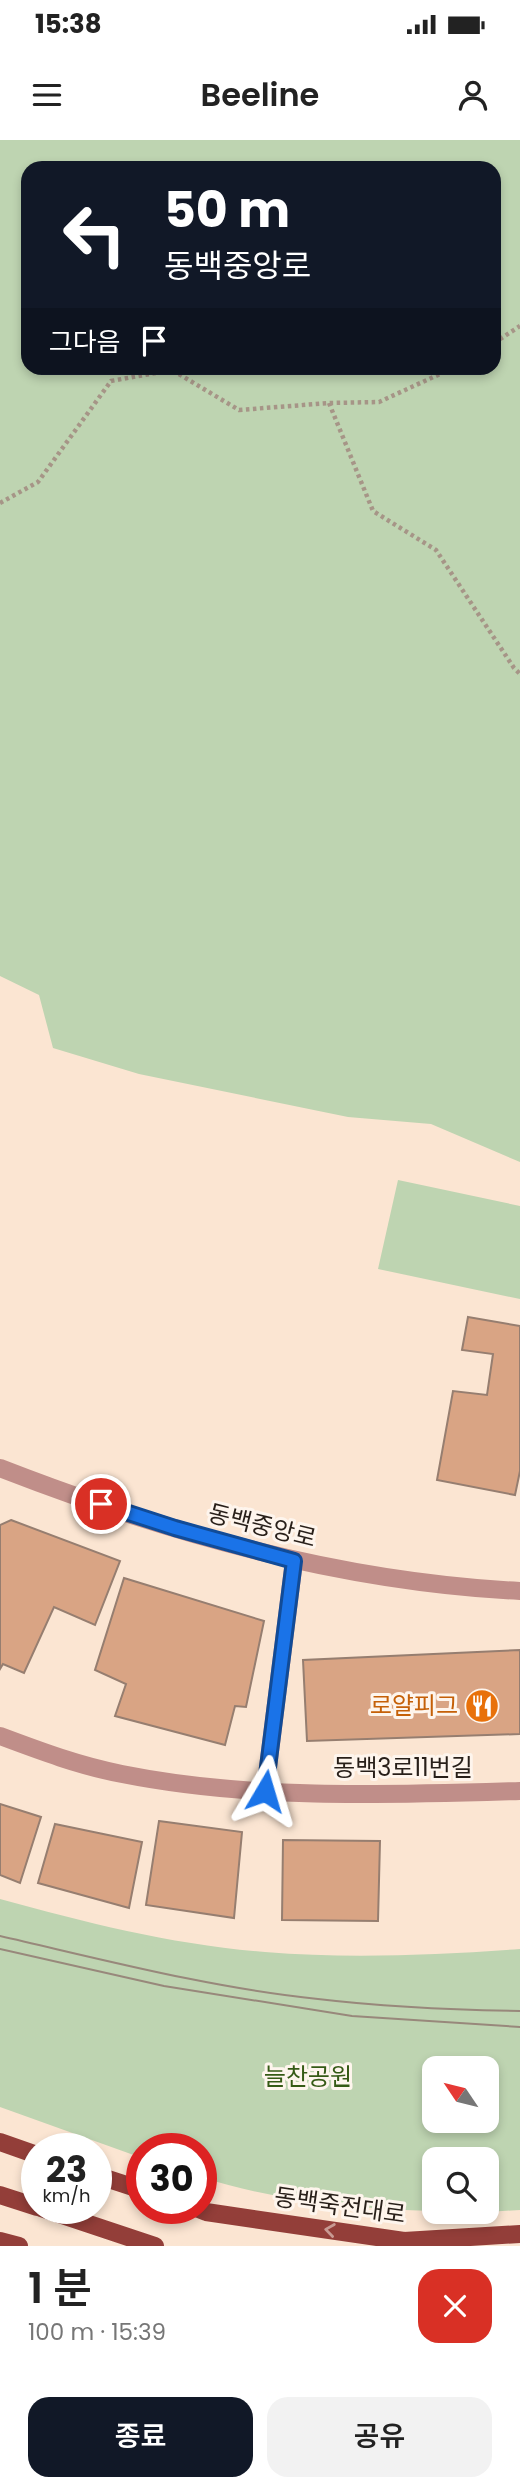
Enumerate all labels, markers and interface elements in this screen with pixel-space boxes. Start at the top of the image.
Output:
text: 15:38 [35,6,102,42]
text: Beeline [201,72,319,117]
icon: menu [28,76,66,114]
icon: person [454,76,492,114]
text: 50 m [164,176,290,244]
icon: left [49,189,140,280]
text: 동백중앙로 [164,243,311,288]
icon: arrive [135,322,173,360]
text: 그다음 [49,324,121,360]
pin [71,1474,131,1534]
icon: arrive [82,1485,120,1523]
street label: 동백중앙로 [205,1496,320,1555]
restaurant icon: 로얄피그 [463,1687,501,1725]
place label: 로얄피그 [370,1689,458,1722]
street label: 동백3로11번길 [333,1751,473,1784]
position arrow [228,1754,302,1828]
north arrow [422,2056,499,2133]
map controls [422,2056,499,2224]
park label: 늘찬공원 [264,2060,352,2093]
speed limit sign: 30 [126,2133,217,2224]
text: 23 [46,2145,87,2194]
button: search [422,2147,499,2224]
street label: 동백죽전대로 [272,2180,408,2231]
text: km/h [43,2183,90,2208]
one-way arrow [324,2223,336,2238]
text: 1 분 [28,2259,92,2318]
button: close [418,2269,492,2343]
text: 100 m · 15:39 [28,2316,166,2348]
button: 종료 [28,2397,253,2477]
button: 공유 [267,2397,492,2477]

